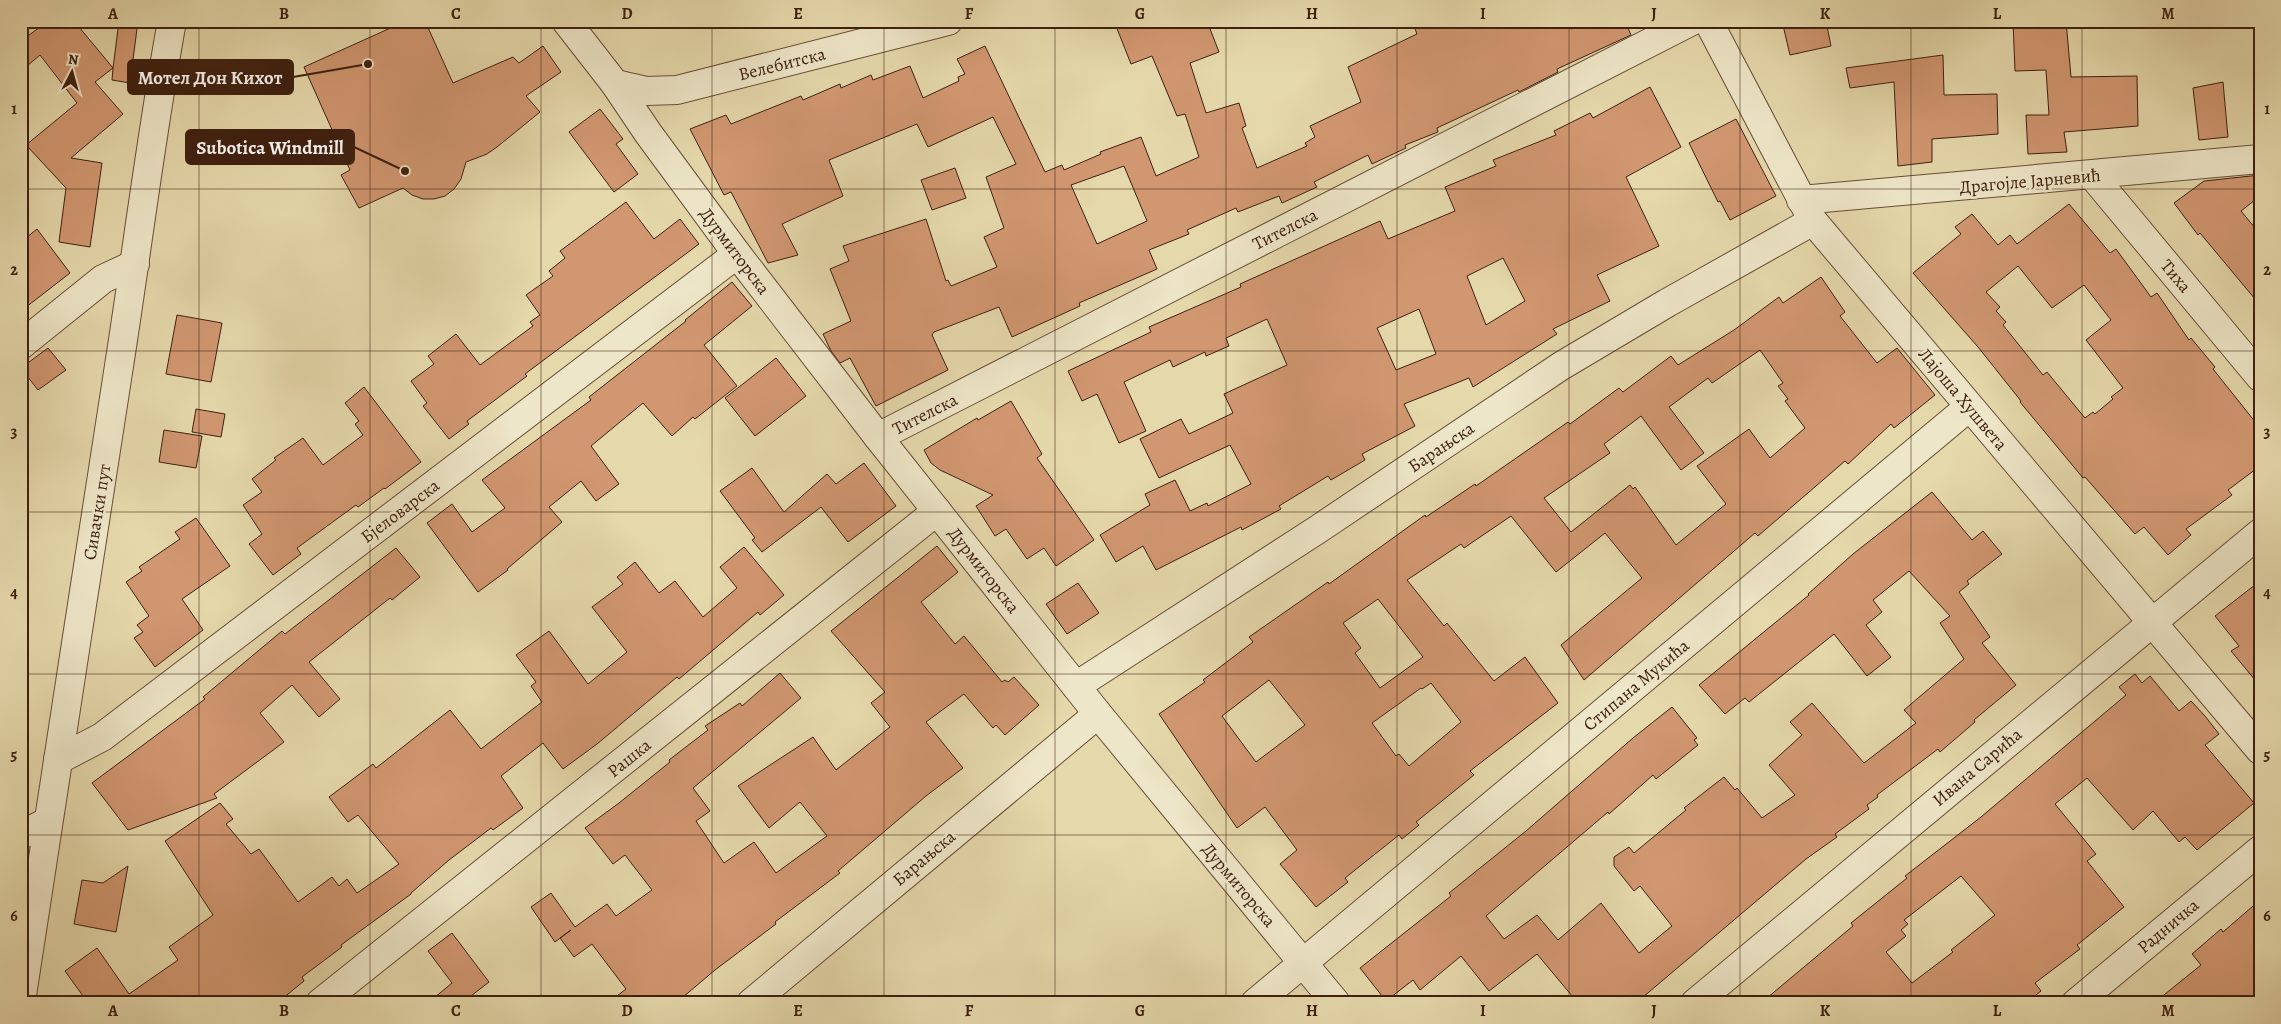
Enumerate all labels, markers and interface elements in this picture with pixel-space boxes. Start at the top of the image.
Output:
text: A [107,3,119,25]
text: B [279,3,289,25]
text: C [451,3,461,25]
text: D [621,3,633,25]
text: E [793,3,803,25]
text: F [965,3,974,25]
text: G [1135,3,1145,25]
text: H [1306,3,1318,25]
text: I [1480,3,1486,25]
text: J [1651,3,1657,25]
text: K [1820,3,1831,25]
text: L [1993,3,2002,25]
text: M [2161,3,2175,25]
street label: Велебитска [736,41,829,86]
north arrow [48,48,98,98]
text: N [67,50,79,70]
callout: Мотел Дон Кихот [128,60,293,94]
text: Мотел Дон Кихот [138,65,283,91]
text: 1 [11,98,17,120]
text: 1 [2264,98,2270,120]
callout: Subotica Windmill [186,130,354,164]
text: Subotica Windmill [196,135,344,161]
street label: Драгојле Јарневић [1958,163,2102,199]
street label: Дурмиторска [694,202,776,300]
street label: Тителска [1248,202,1322,256]
street label: Тиха [2155,254,2197,298]
text: 2 [10,259,18,281]
text: 2 [2263,259,2271,281]
street label: Лајоша Хушвета [1913,343,2013,456]
street label: Тителска [888,387,962,441]
street label: Барањска [1403,416,1479,478]
text: 3 [11,421,18,443]
text: 3 [2264,421,2271,443]
street label: Сивачки пут [78,462,116,562]
street label: Бјеловарска [356,473,445,549]
street label: Дурмиторска [943,522,1026,619]
text: 4 [10,582,18,604]
text: 4 [2263,582,2271,604]
street label: Стипана Мукића [1578,633,1695,736]
street label: Ивана Сарића [1927,722,2027,812]
street label: Рашка [602,733,656,783]
text: 5 [11,744,18,766]
text: 5 [2264,744,2271,766]
street label: Барањска [888,824,961,891]
street label: Дурмиторска [1197,838,1282,933]
street label: Радничка [2132,893,2204,959]
text: 6 [10,905,18,927]
text: 6 [2263,905,2271,927]
text: A [107,1000,119,1022]
text: B [279,1000,289,1022]
text: C [451,1000,461,1022]
text: D [621,1000,633,1022]
text: E [793,1000,803,1022]
text: F [965,1000,974,1022]
text: G [1135,1000,1145,1022]
text: H [1306,1000,1318,1022]
text: I [1480,1000,1486,1022]
text: J [1651,1000,1657,1022]
text: K [1820,1000,1831,1022]
text: L [1993,1000,2002,1022]
text: M [2161,1000,2175,1022]

